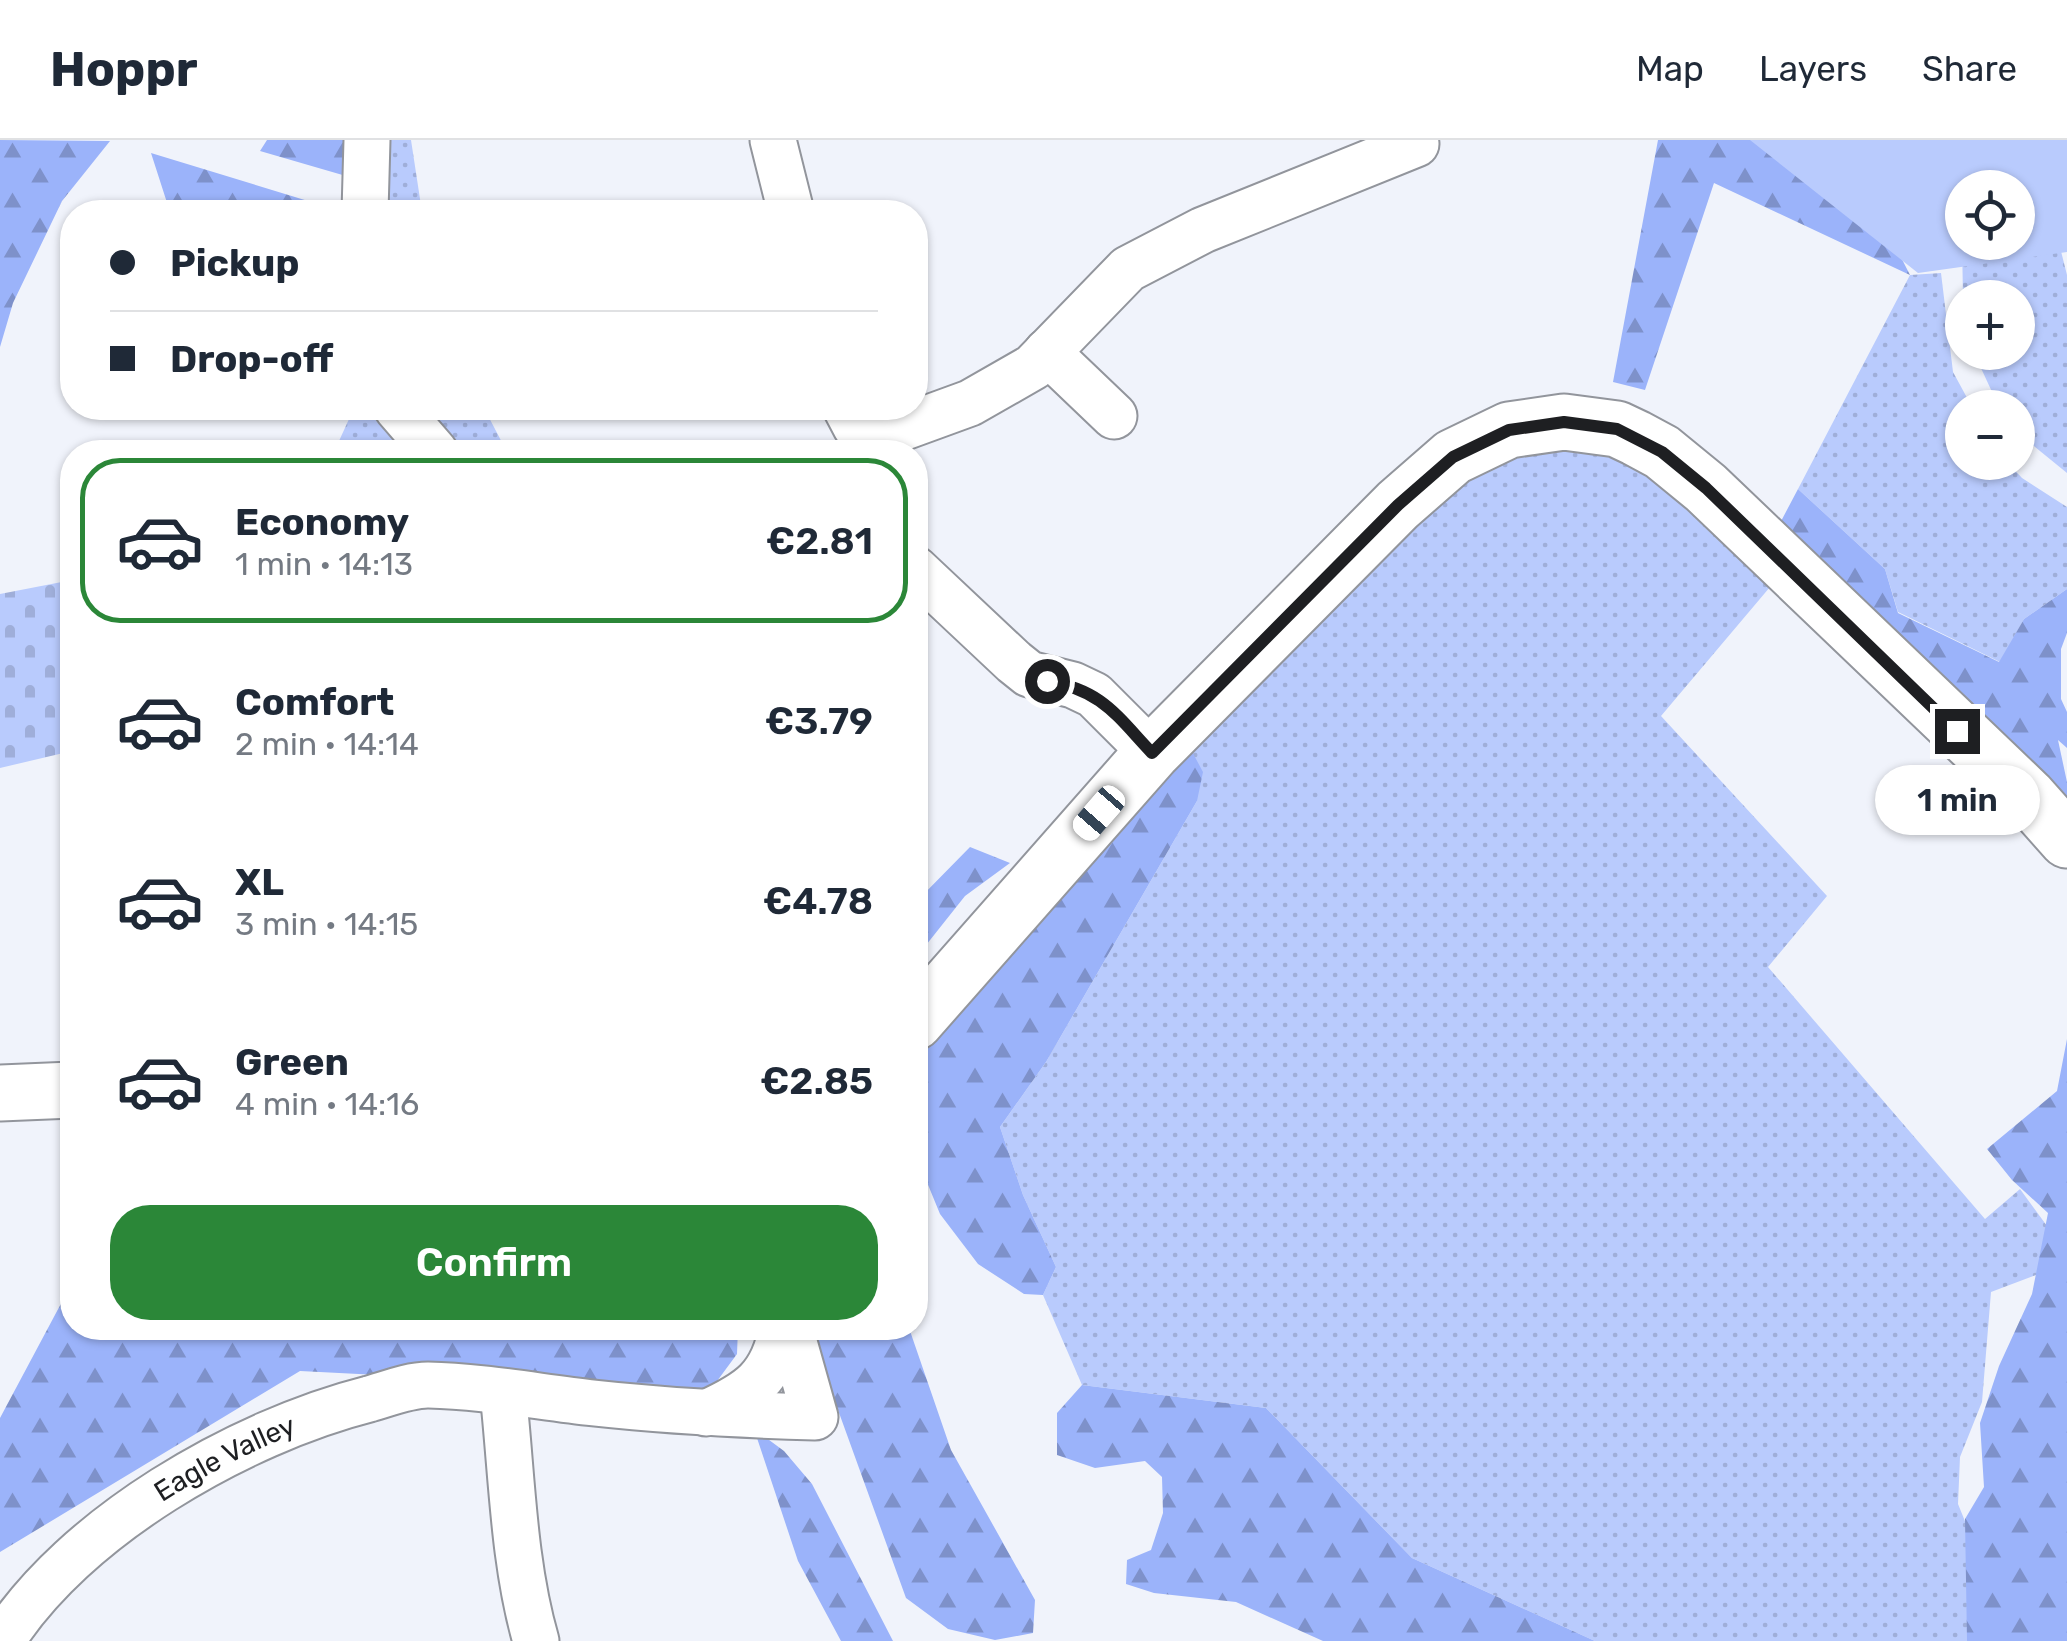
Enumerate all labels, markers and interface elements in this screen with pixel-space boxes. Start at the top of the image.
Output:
text: Hoppr [50,41,197,98]
text: Map [1636,48,1704,90]
text: Layers [1759,48,1867,90]
text: Share [1922,48,2017,90]
map controls [1945,170,2035,480]
button: locate [1945,170,2035,260]
text: Pickup [170,240,299,286]
button: + [1945,280,2035,370]
text: Drop-off [170,336,333,382]
button: − [1945,390,2035,480]
icon: car [115,496,205,586]
text: Economy [235,499,409,545]
text: €2.81 [766,518,873,564]
text: 1 min · 14:13 [235,545,413,583]
route start [1025,659,1070,704]
icon: car [115,676,205,766]
text: Comfort [235,679,394,725]
text: €3.79 [765,698,873,744]
route end [1935,709,1980,754]
text: 2 min · 14:14 [235,725,419,763]
callout: 1 min [1874,766,2040,836]
car [1068,781,1130,845]
text: 1 min [1917,781,1998,819]
icon: car [115,856,205,946]
text: XL [235,859,284,905]
text: €4.78 [763,878,873,924]
text: 3 min · 14:15 [235,905,418,943]
icon: car [115,1036,205,1126]
text: Green [235,1039,349,1085]
text: €2.85 [760,1058,873,1104]
text: 4 min · 14:16 [235,1085,419,1123]
button: Confirm [110,1205,878,1320]
street label: Eagle Valley [148,1409,300,1508]

